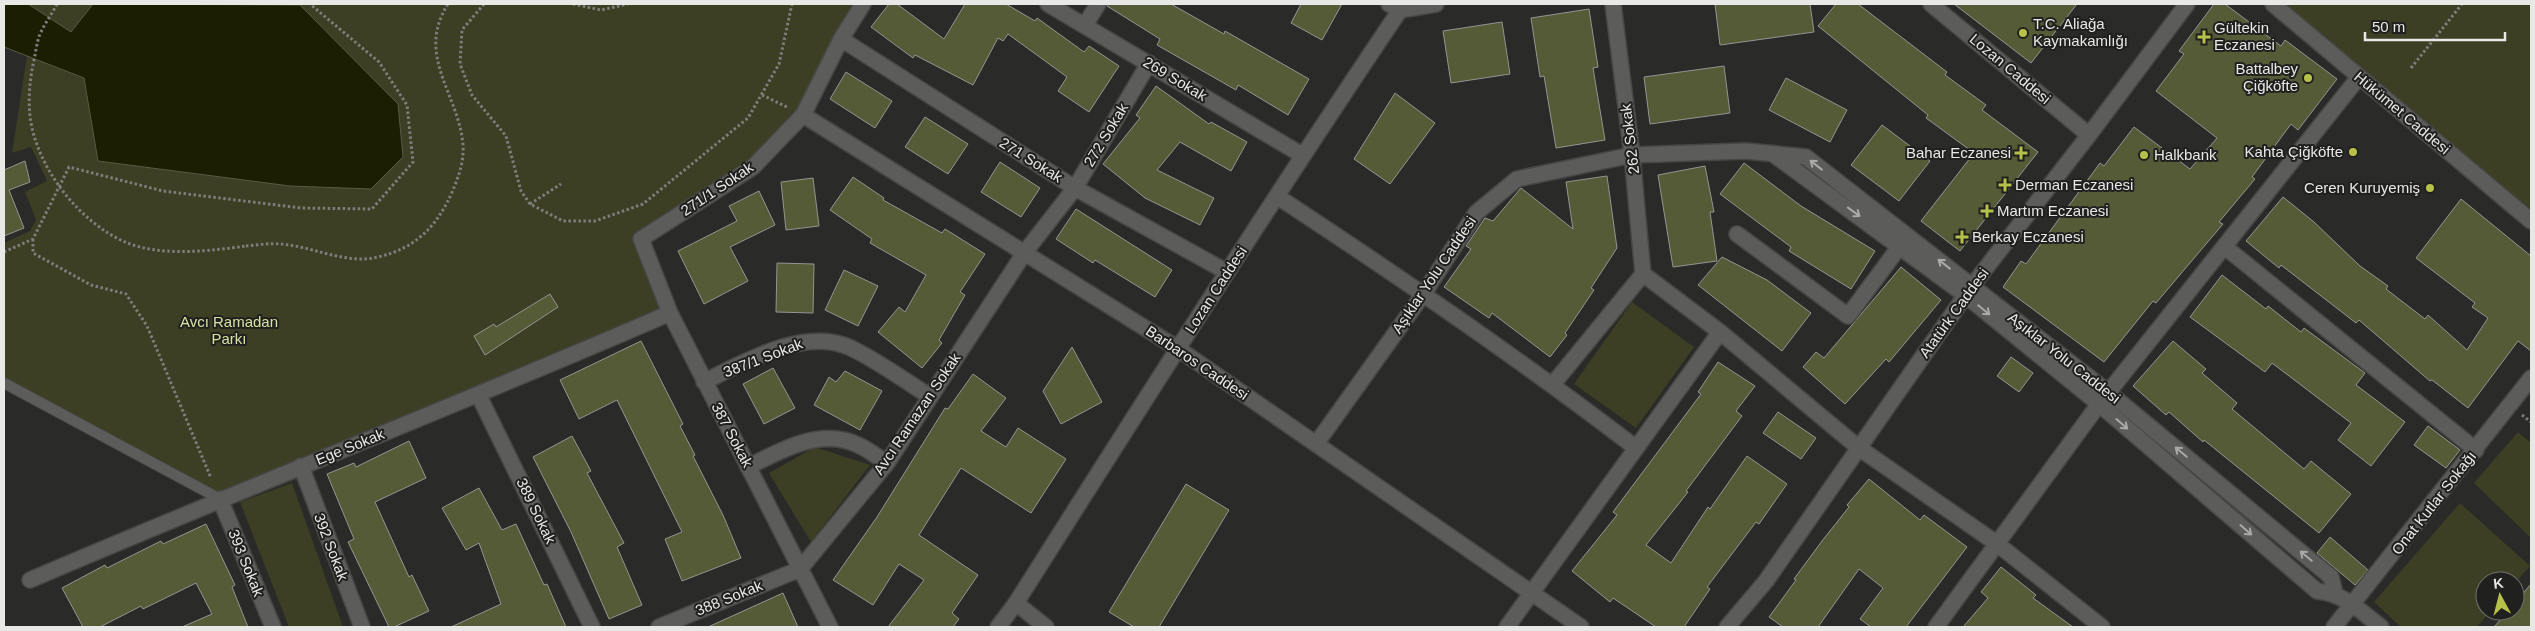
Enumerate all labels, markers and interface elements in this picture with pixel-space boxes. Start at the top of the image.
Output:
scale bar [2365,10,2505,42]
place label: T.C. Aliağa Kaymakamlığı [2033,15,2128,49]
text: 50 m [2372,18,2405,35]
place label: Gültekin Eczanesi [2214,19,2275,53]
marker: T.C. Aliağa Kaymakamlığı [2017,27,2029,39]
street label: Lozan Caddesi [1967,30,2054,107]
marker: Gültekin Eczanesi [2198,31,2210,43]
street label: 269 Sokak [1140,53,1210,104]
place label: Battalbey Çiğköfte [2235,60,2298,94]
street label: Hükümet Caddesi [2351,68,2453,157]
marker: Battalbey Çiğköfte [2302,72,2314,84]
street label: 272 Sokak [1080,100,1131,170]
street label: 262 Sokak [1617,102,1642,175]
street label: 271 Sokak [997,134,1066,186]
place label: Kahta Çiğköfte [2245,143,2343,160]
place label: Bahar Eczanesi [1906,144,2011,161]
place label: Halkbank [2154,146,2217,163]
marker: Kahta Çiğköfte [2347,146,2359,158]
marker: Bahar Eczanesi [2015,147,2027,159]
marker: Halkbank [2138,149,2150,161]
street label: 271/1 Sokak [677,158,756,219]
one-way arrow [1810,159,1823,170]
place label: Derman Eczanesi [2015,176,2133,193]
marker: Derman Eczanesi [1999,179,2011,191]
place label: Ceren Kuruyemiş [2304,179,2420,196]
marker: Ceren Kuruyemiş [2424,182,2436,194]
place label: Martım Eczanesi [1997,202,2109,219]
marker: Martım Eczanesi [1981,205,1993,217]
one-way arrow [1847,207,1861,217]
street label: Aşıklar Yolu Caddesi [1388,213,1479,337]
place label: Berkay Eczanesi [1972,228,2084,245]
marker: Berkay Eczanesi [1956,231,1968,243]
street label: Lozan Caddesi [1181,243,1250,336]
one-way arrow [1938,259,1951,270]
street label: Atatürk Caddesi [1915,265,1992,361]
one-way arrow [1977,304,1990,315]
street label: Aşıklar Yolu Caddesi [2005,309,2124,407]
park label: Avcı Ramadan Parkı [180,313,278,347]
street label: Barbaros Caddesi [1143,322,1252,403]
street label: 387/1 Sokak [721,334,805,380]
street label: Avcı Ramazan Sokak [870,349,964,478]
street label: 387 Sokak [708,399,757,470]
one-way arrow [2116,419,2129,430]
street label: Ege Sokak [313,425,387,468]
one-way arrow [2175,447,2188,458]
street label: Onat Kutlar Sokağı [2388,448,2479,558]
street label: 389 Sokak [513,475,560,547]
street label: 392 Sokak [311,511,352,583]
one-way arrow [2239,525,2252,536]
street label: 393 Sokak [225,527,268,599]
one-way arrow [2300,551,2313,562]
north arrow [2475,571,2525,621]
text: K [2492,575,2504,592]
street label: 388 Sokak [693,576,765,619]

